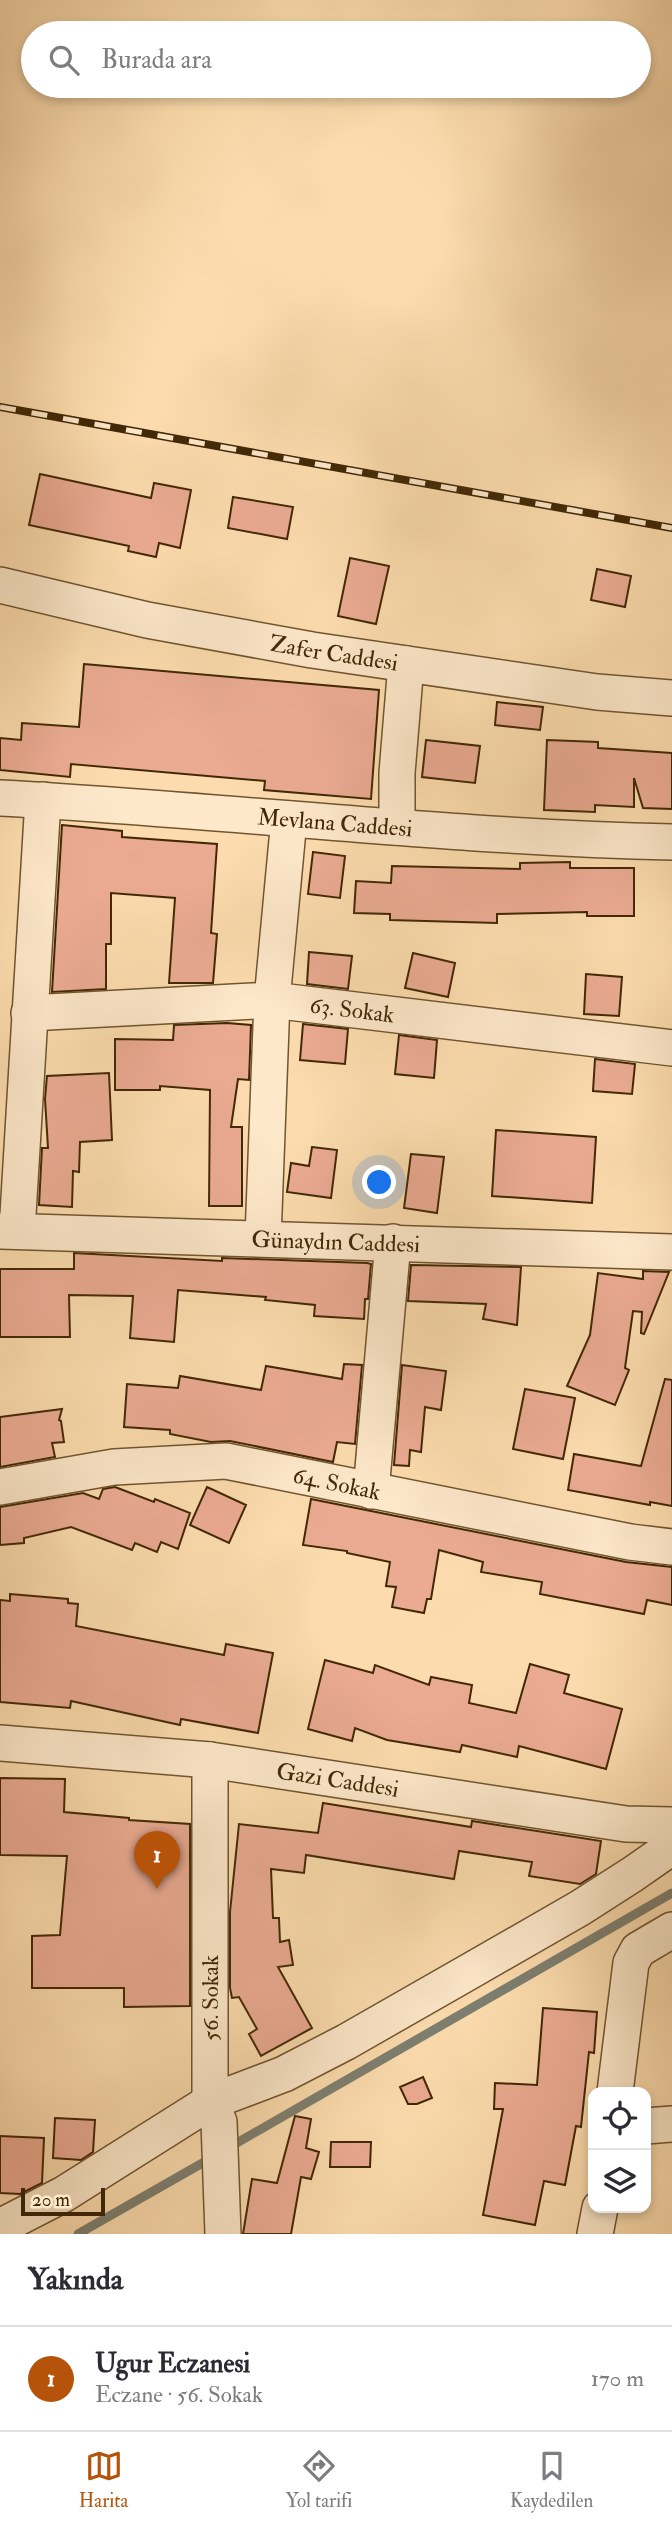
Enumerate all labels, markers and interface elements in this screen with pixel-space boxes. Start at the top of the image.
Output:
search box [21,21,651,98]
icon: search [45,41,83,79]
text: Burada ara [101,44,212,76]
street label: Zafer Caddesi [267,628,400,677]
street label: Mevlana Caddesi [257,802,414,843]
street label: 63. Sokak [308,990,396,1029]
your location [362,1165,396,1199]
street label: Günaydın Caddesi [251,1224,421,1259]
street label: 64. Sokak [290,1460,383,1506]
street label: Gazi Caddesi [275,1756,401,1803]
pin: 1 [134,1831,180,1889]
street label: 56. Sokak [196,1955,225,2041]
map controls [588,2087,651,2213]
button: locate [588,2087,651,2150]
button: layers [588,2150,651,2213]
scale bar [21,2185,105,2217]
text: 20 m [32,2188,70,2212]
text: Yakında [28,2261,123,2298]
text: Ugur Eczanesi [95,2348,250,2380]
text: 1 [47,2364,55,2393]
text: 170 m [591,2364,644,2393]
text: Eczane · 56. Sokak [95,2380,263,2409]
tab: Harita [79,2447,128,2513]
tab: Yol tarifi [286,2447,352,2513]
tab: Kaydedilen [510,2447,593,2513]

